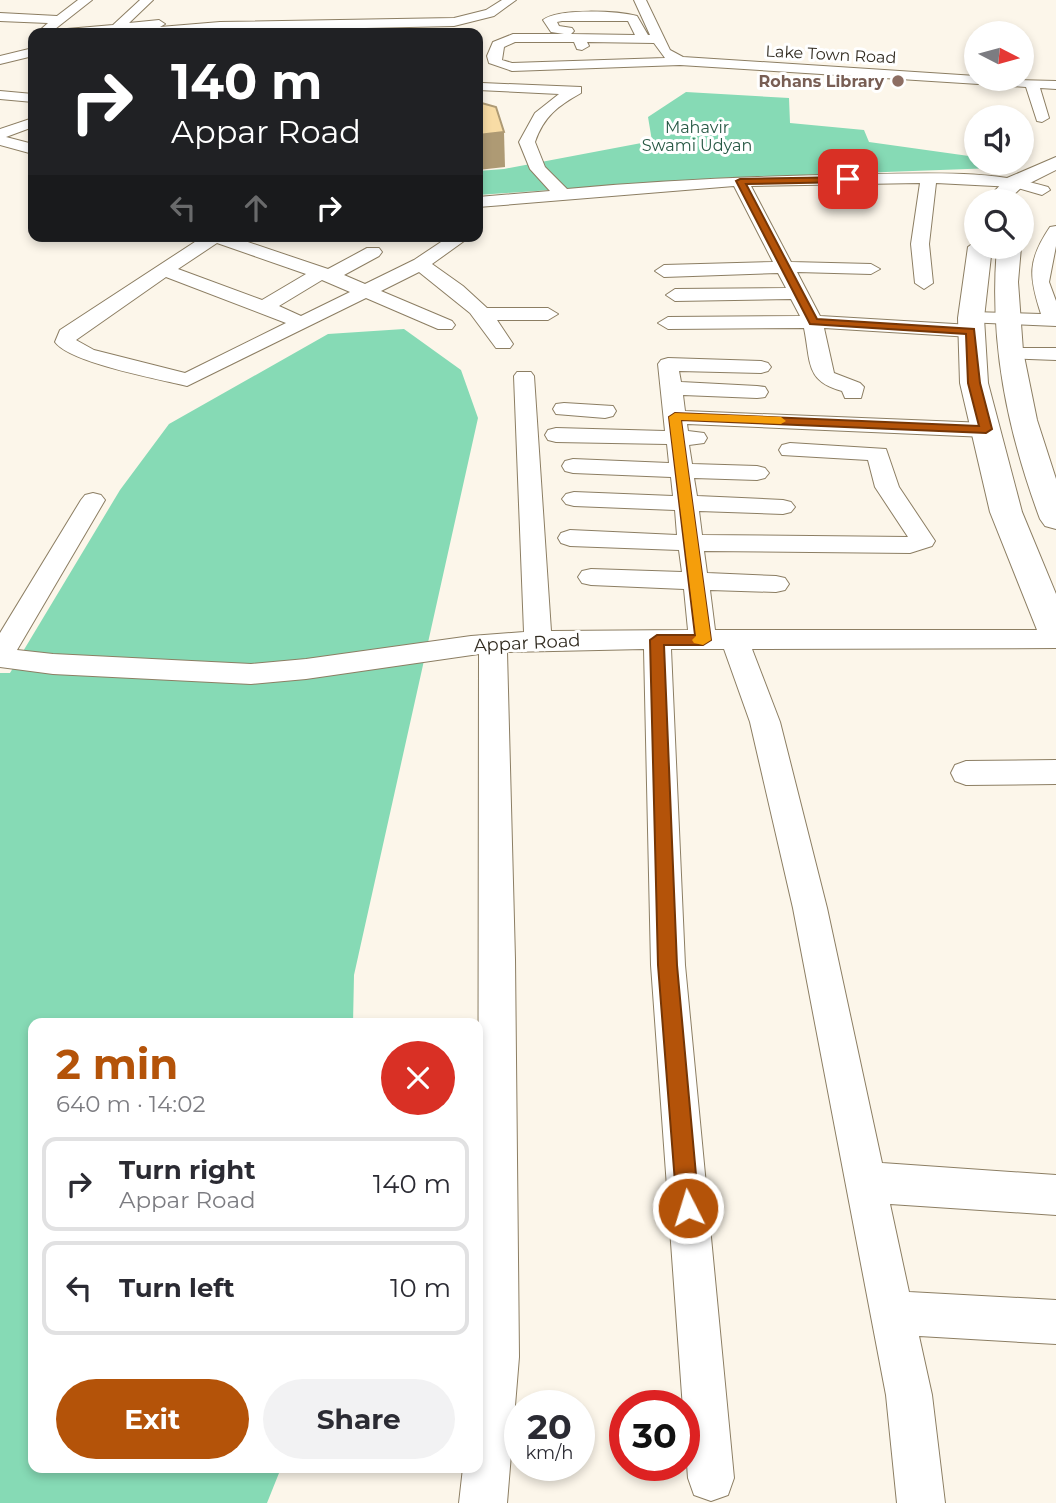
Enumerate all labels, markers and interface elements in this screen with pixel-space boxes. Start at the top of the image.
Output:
north arrow [964,21,1034,91]
map controls [964,21,1034,259]
street label: Lake Town Road [765,42,897,67]
text: 140 m [171,52,323,111]
icon: right [56,56,147,147]
place label: Rohans Library [759,72,884,91]
marker: Rohans Library [890,73,906,89]
button: sound [964,105,1034,175]
text: Appar Road [171,112,361,151]
park label: Mahavir Swami Udyan [642,118,752,155]
pin [818,149,878,209]
icon: arrive [829,160,867,198]
icon: left [164,189,202,227]
icon: ahead [237,189,275,227]
icon: right [310,189,348,227]
button: search [964,189,1034,259]
street label: Appar Road [473,629,581,657]
text: 2 min [56,1038,178,1090]
button: close [381,1041,455,1115]
text: 640 m · 14:02 [56,1090,206,1118]
text: Turn right [119,1154,255,1186]
icon: right [60,1165,98,1203]
text: 140 m [373,1168,451,1200]
position arrow [651,1171,725,1245]
text: Appar Road [119,1186,256,1214]
icon: left [60,1269,98,1307]
text: Turn left [119,1272,235,1304]
text: 10 m [390,1272,451,1304]
button: Exit [56,1379,249,1459]
button: Share [263,1379,455,1459]
speed limit sign: 30 [609,1390,700,1481]
text: 20 [527,1405,572,1448]
text: km/h [525,1442,574,1464]

